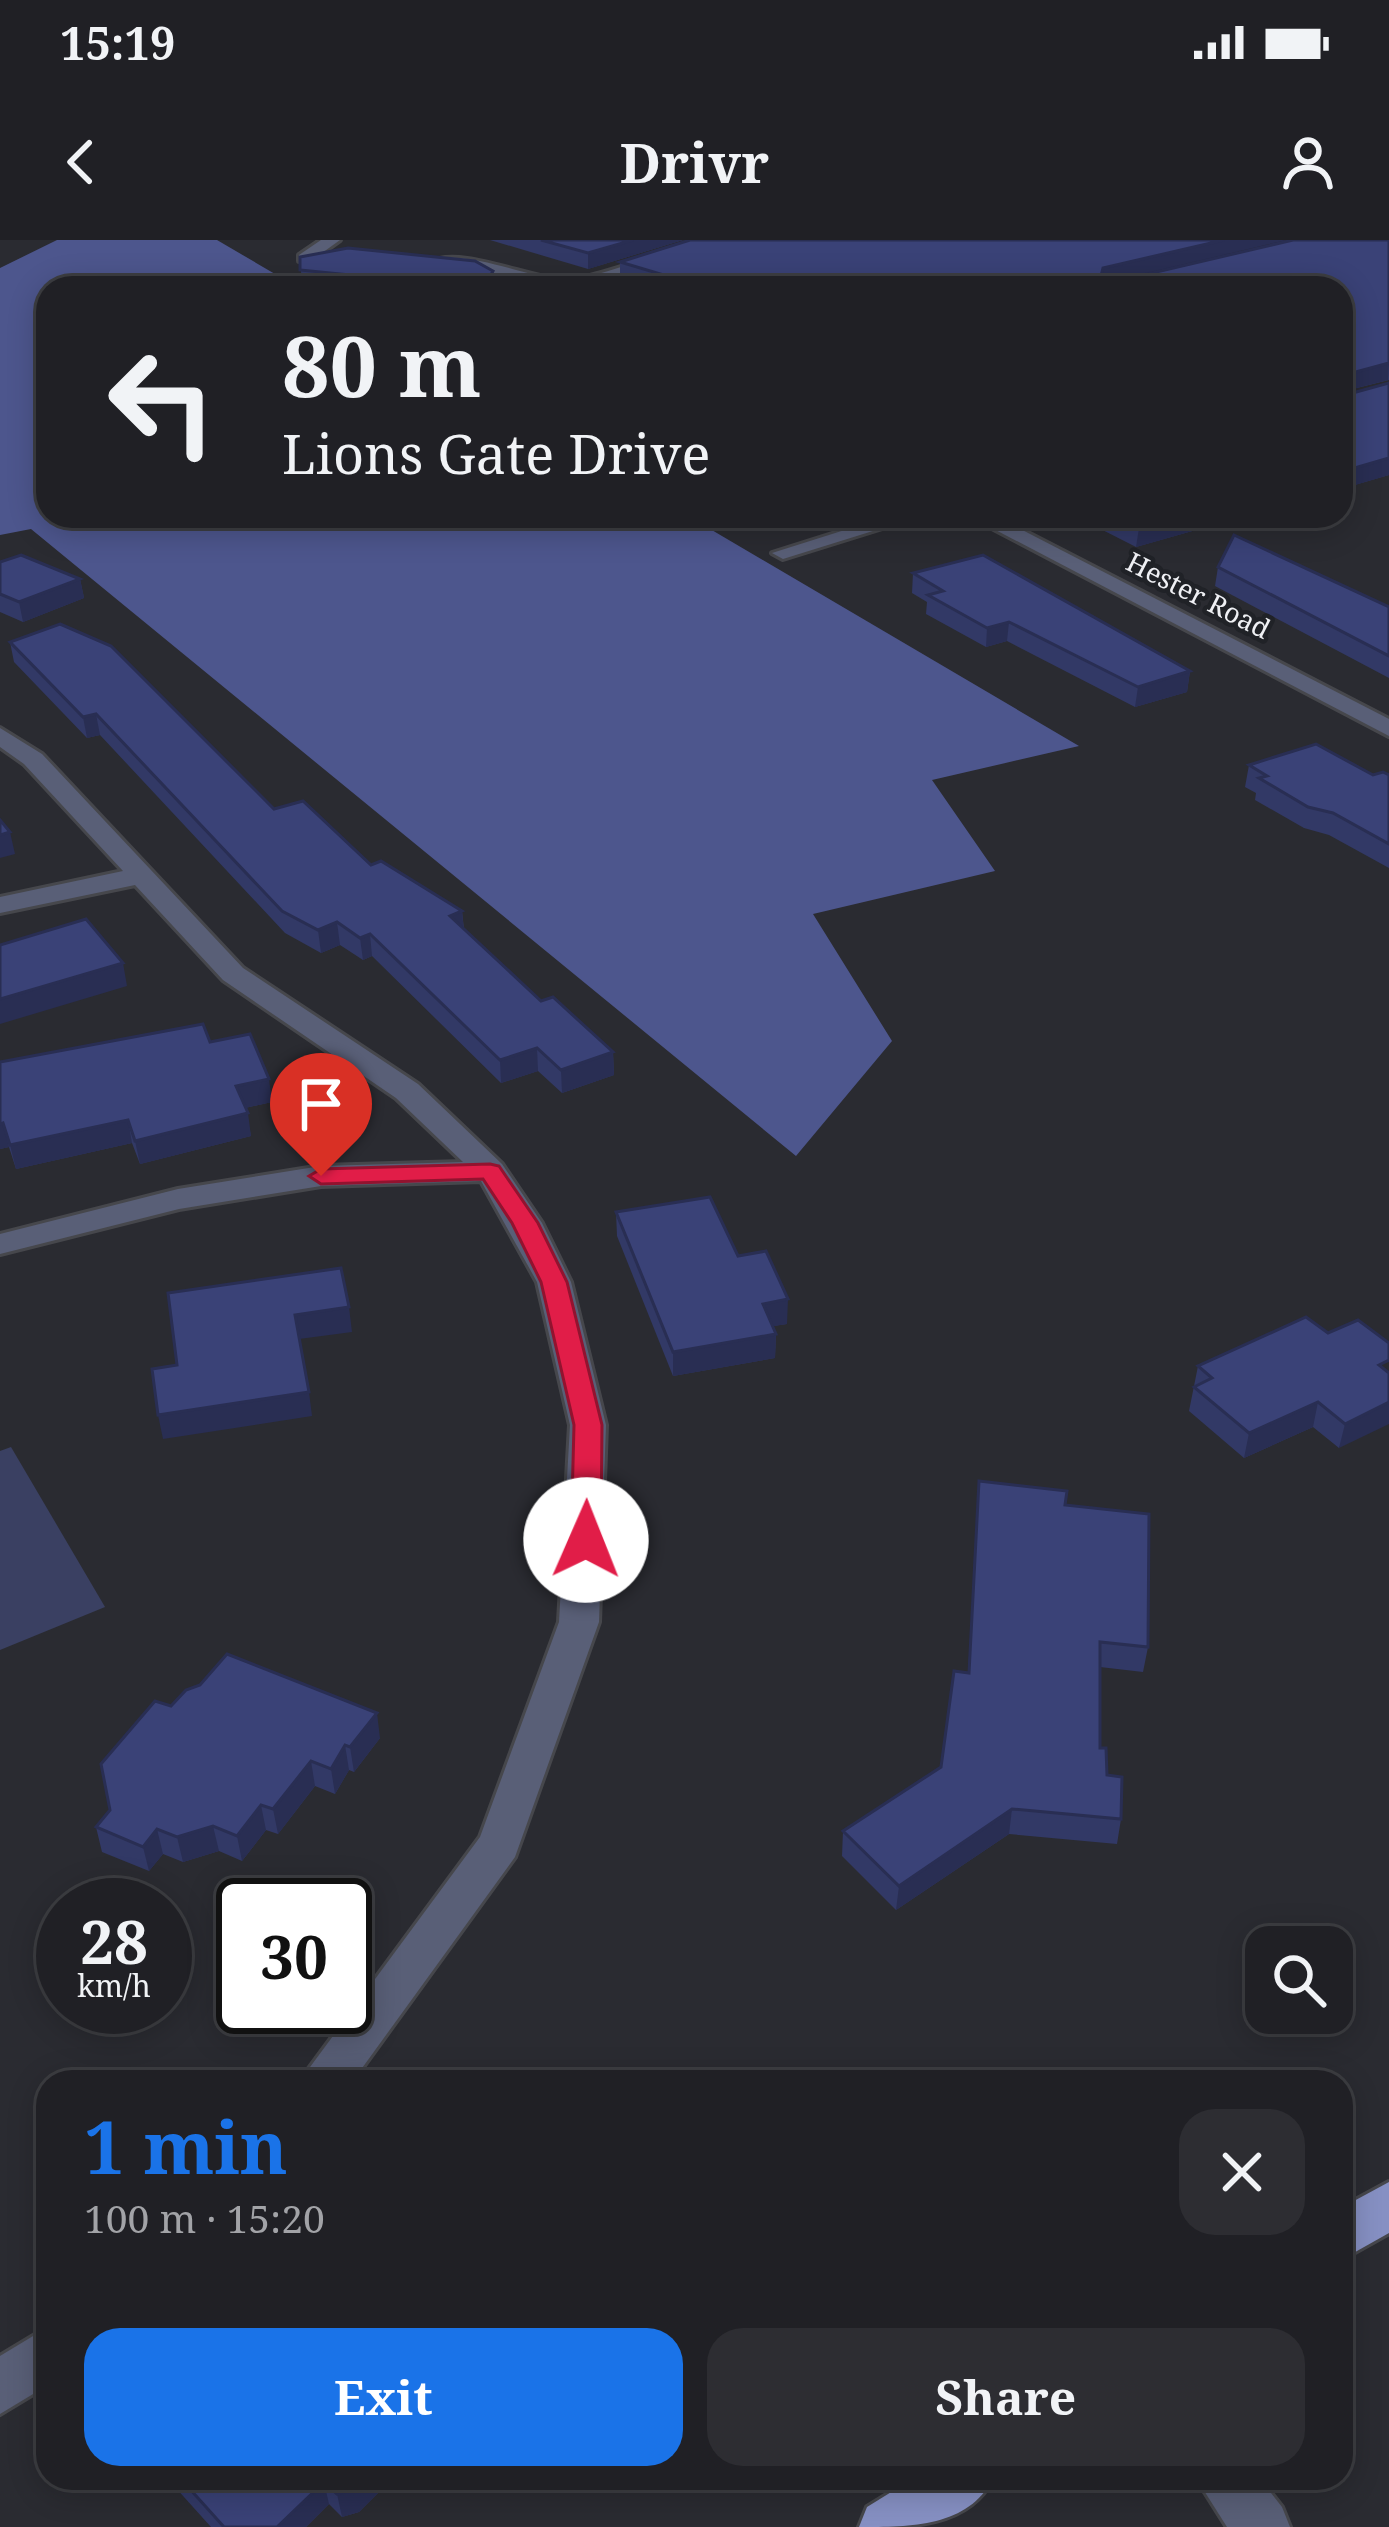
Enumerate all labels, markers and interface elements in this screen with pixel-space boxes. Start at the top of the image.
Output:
text: 15:19 [60,12,175,73]
text: Drivr [620,125,769,199]
icon: back [48,129,114,195]
icon: person [1275,129,1341,195]
text: 80 m [282,307,482,422]
icon: left [84,324,240,480]
text: Lions Gate Drive [282,416,710,490]
street label: Hester Road [1120,543,1277,647]
pin [270,1053,372,1176]
icon: arrive [288,1071,354,1137]
position arrow [523,1477,649,1603]
speed limit sign: 30 [216,1878,372,2034]
text: 28 [80,1900,148,1982]
map controls [1245,1926,1353,2034]
button: search [1245,1926,1353,2034]
text: km/h [77,1965,151,2006]
text: 1 min [84,2097,288,2195]
button: close [1179,2109,1305,2235]
text: 100 m · 15:20 [84,2191,325,2244]
button: Exit [84,2328,683,2466]
button: Share [707,2328,1305,2466]

